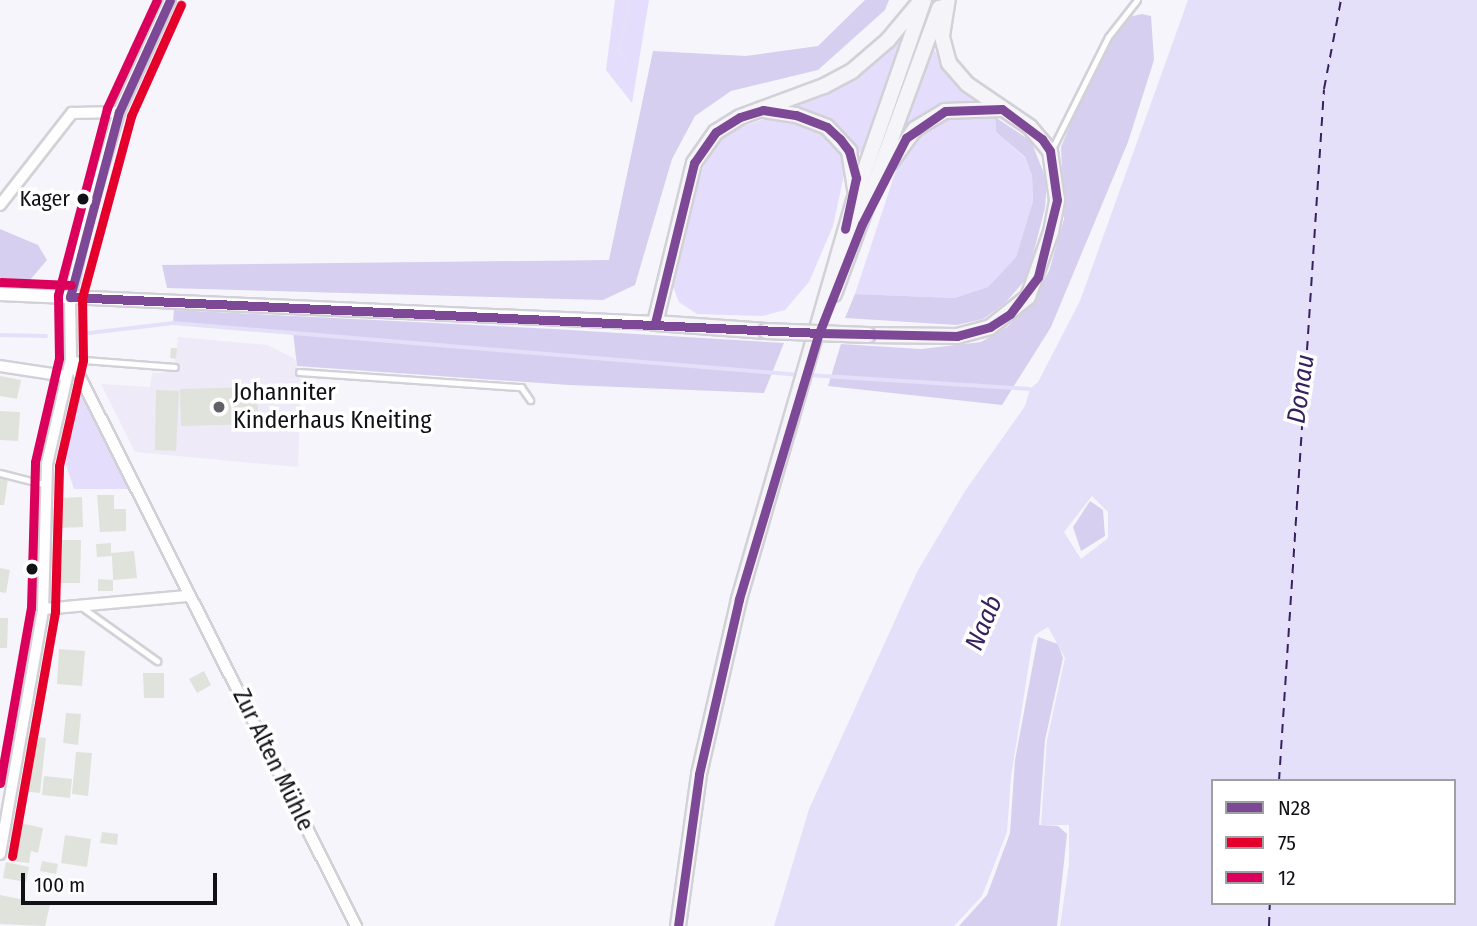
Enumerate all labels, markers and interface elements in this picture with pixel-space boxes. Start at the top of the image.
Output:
place label: Kager [19,186,70,212]
marker: Kager [76,192,90,206]
water label: Donau [1281,352,1321,426]
place label: Johanniter Kinderhaus Kneiting [233,379,431,435]
marker: Johanniter Kinderhaus Kneiting [211,399,227,415]
unlabelled marker [25,562,39,576]
water label: Naab [959,591,1009,655]
street label: Zur Alten Mühle [226,684,320,836]
legend [1211,779,1456,905]
text: N28 [1278,795,1311,821]
text: 75 [1278,830,1296,856]
scale bar [24,860,220,904]
text: 12 [1278,865,1295,891]
text: 100 m [34,872,85,898]

